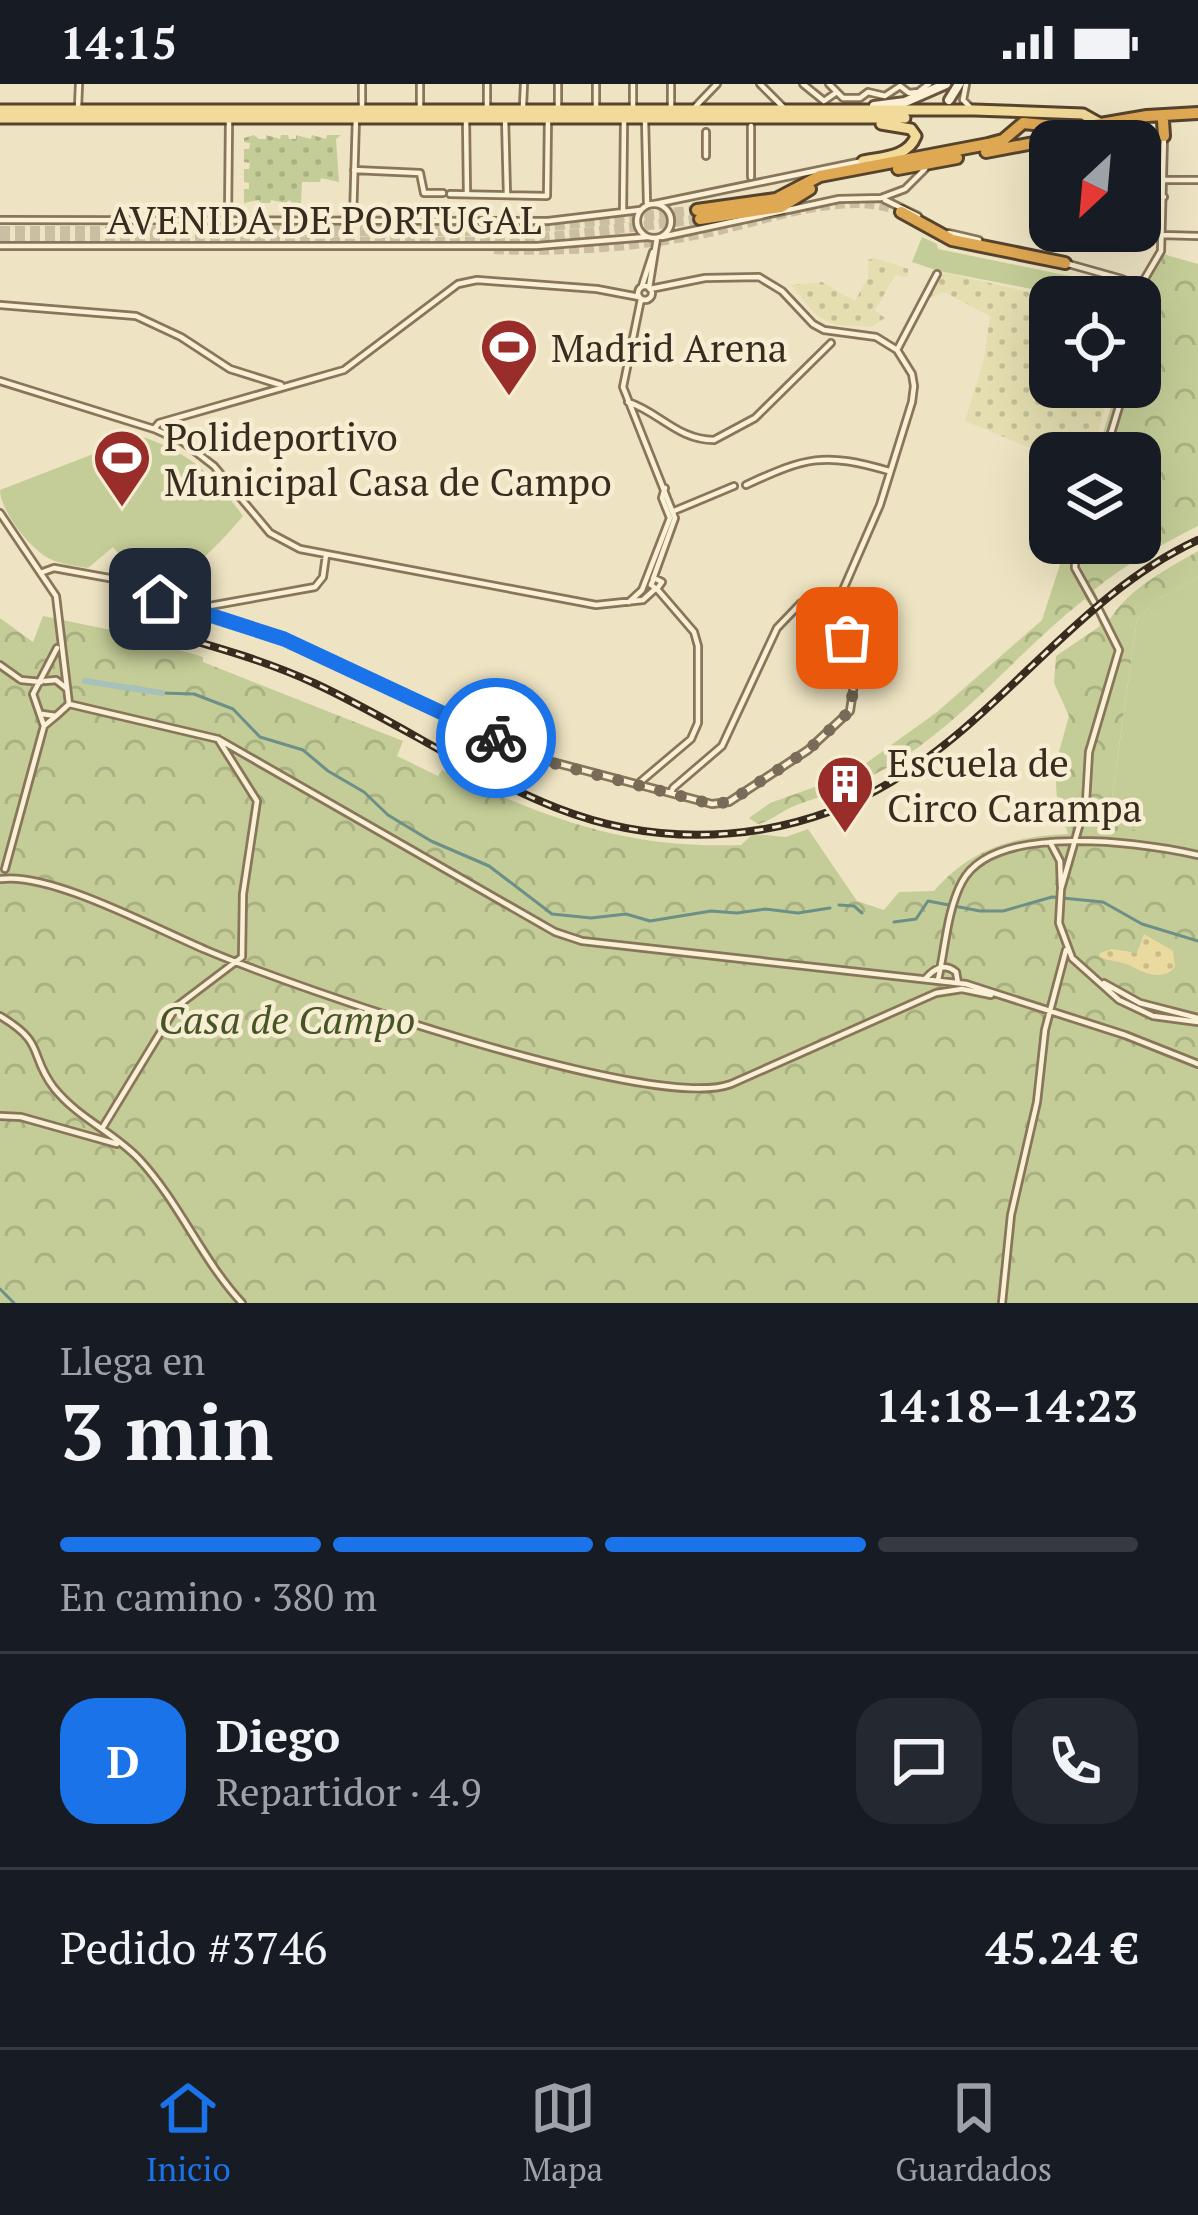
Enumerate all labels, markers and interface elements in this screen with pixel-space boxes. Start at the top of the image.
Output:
text: 14:15 [60,12,177,72]
north arrow [1029,120,1161,252]
map controls [1029,120,1161,564]
street label: AVENIDA DE PORTUGAL [107,193,541,245]
button: locate [1029,276,1161,408]
sports icon: Madrid Arena [478,316,540,398]
place label: Madrid Arena [551,321,787,373]
place label: Polideportivo Municipal Casa de Campo [164,410,612,507]
sports icon: Polideportivo Municipal Casa de Campo [91,427,153,509]
button: layers [1029,432,1161,564]
pin [109,548,211,650]
icon: home [127,566,193,632]
pin [796,587,898,689]
icon: bag [814,605,880,671]
courier [436,678,556,798]
icon: bike [463,705,529,771]
place label: Escuela de Circo Carampa [887,736,1142,833]
building icon: Escuela de Circo Carampa [814,753,876,835]
park label: Casa de Campo [159,993,415,1045]
text: Llega en [60,1334,205,1386]
text: 14:18–14:23 [876,1375,1138,1435]
text: 3 min [60,1379,273,1482]
text: En camino · 380 m [60,1570,377,1622]
button: chat [856,1698,982,1824]
button: phone [1012,1698,1138,1824]
text: Diego [216,1705,340,1765]
text: D [106,1731,140,1791]
text: Repartidor · 4.9 [216,1765,482,1817]
text: Pedido #3746 [60,1917,327,1977]
text: 45.24 € [985,1917,1138,1977]
tab: Inicio [146,2075,231,2190]
tab: Mapa [523,2075,603,2190]
tab: Guardados [895,2075,1052,2190]

